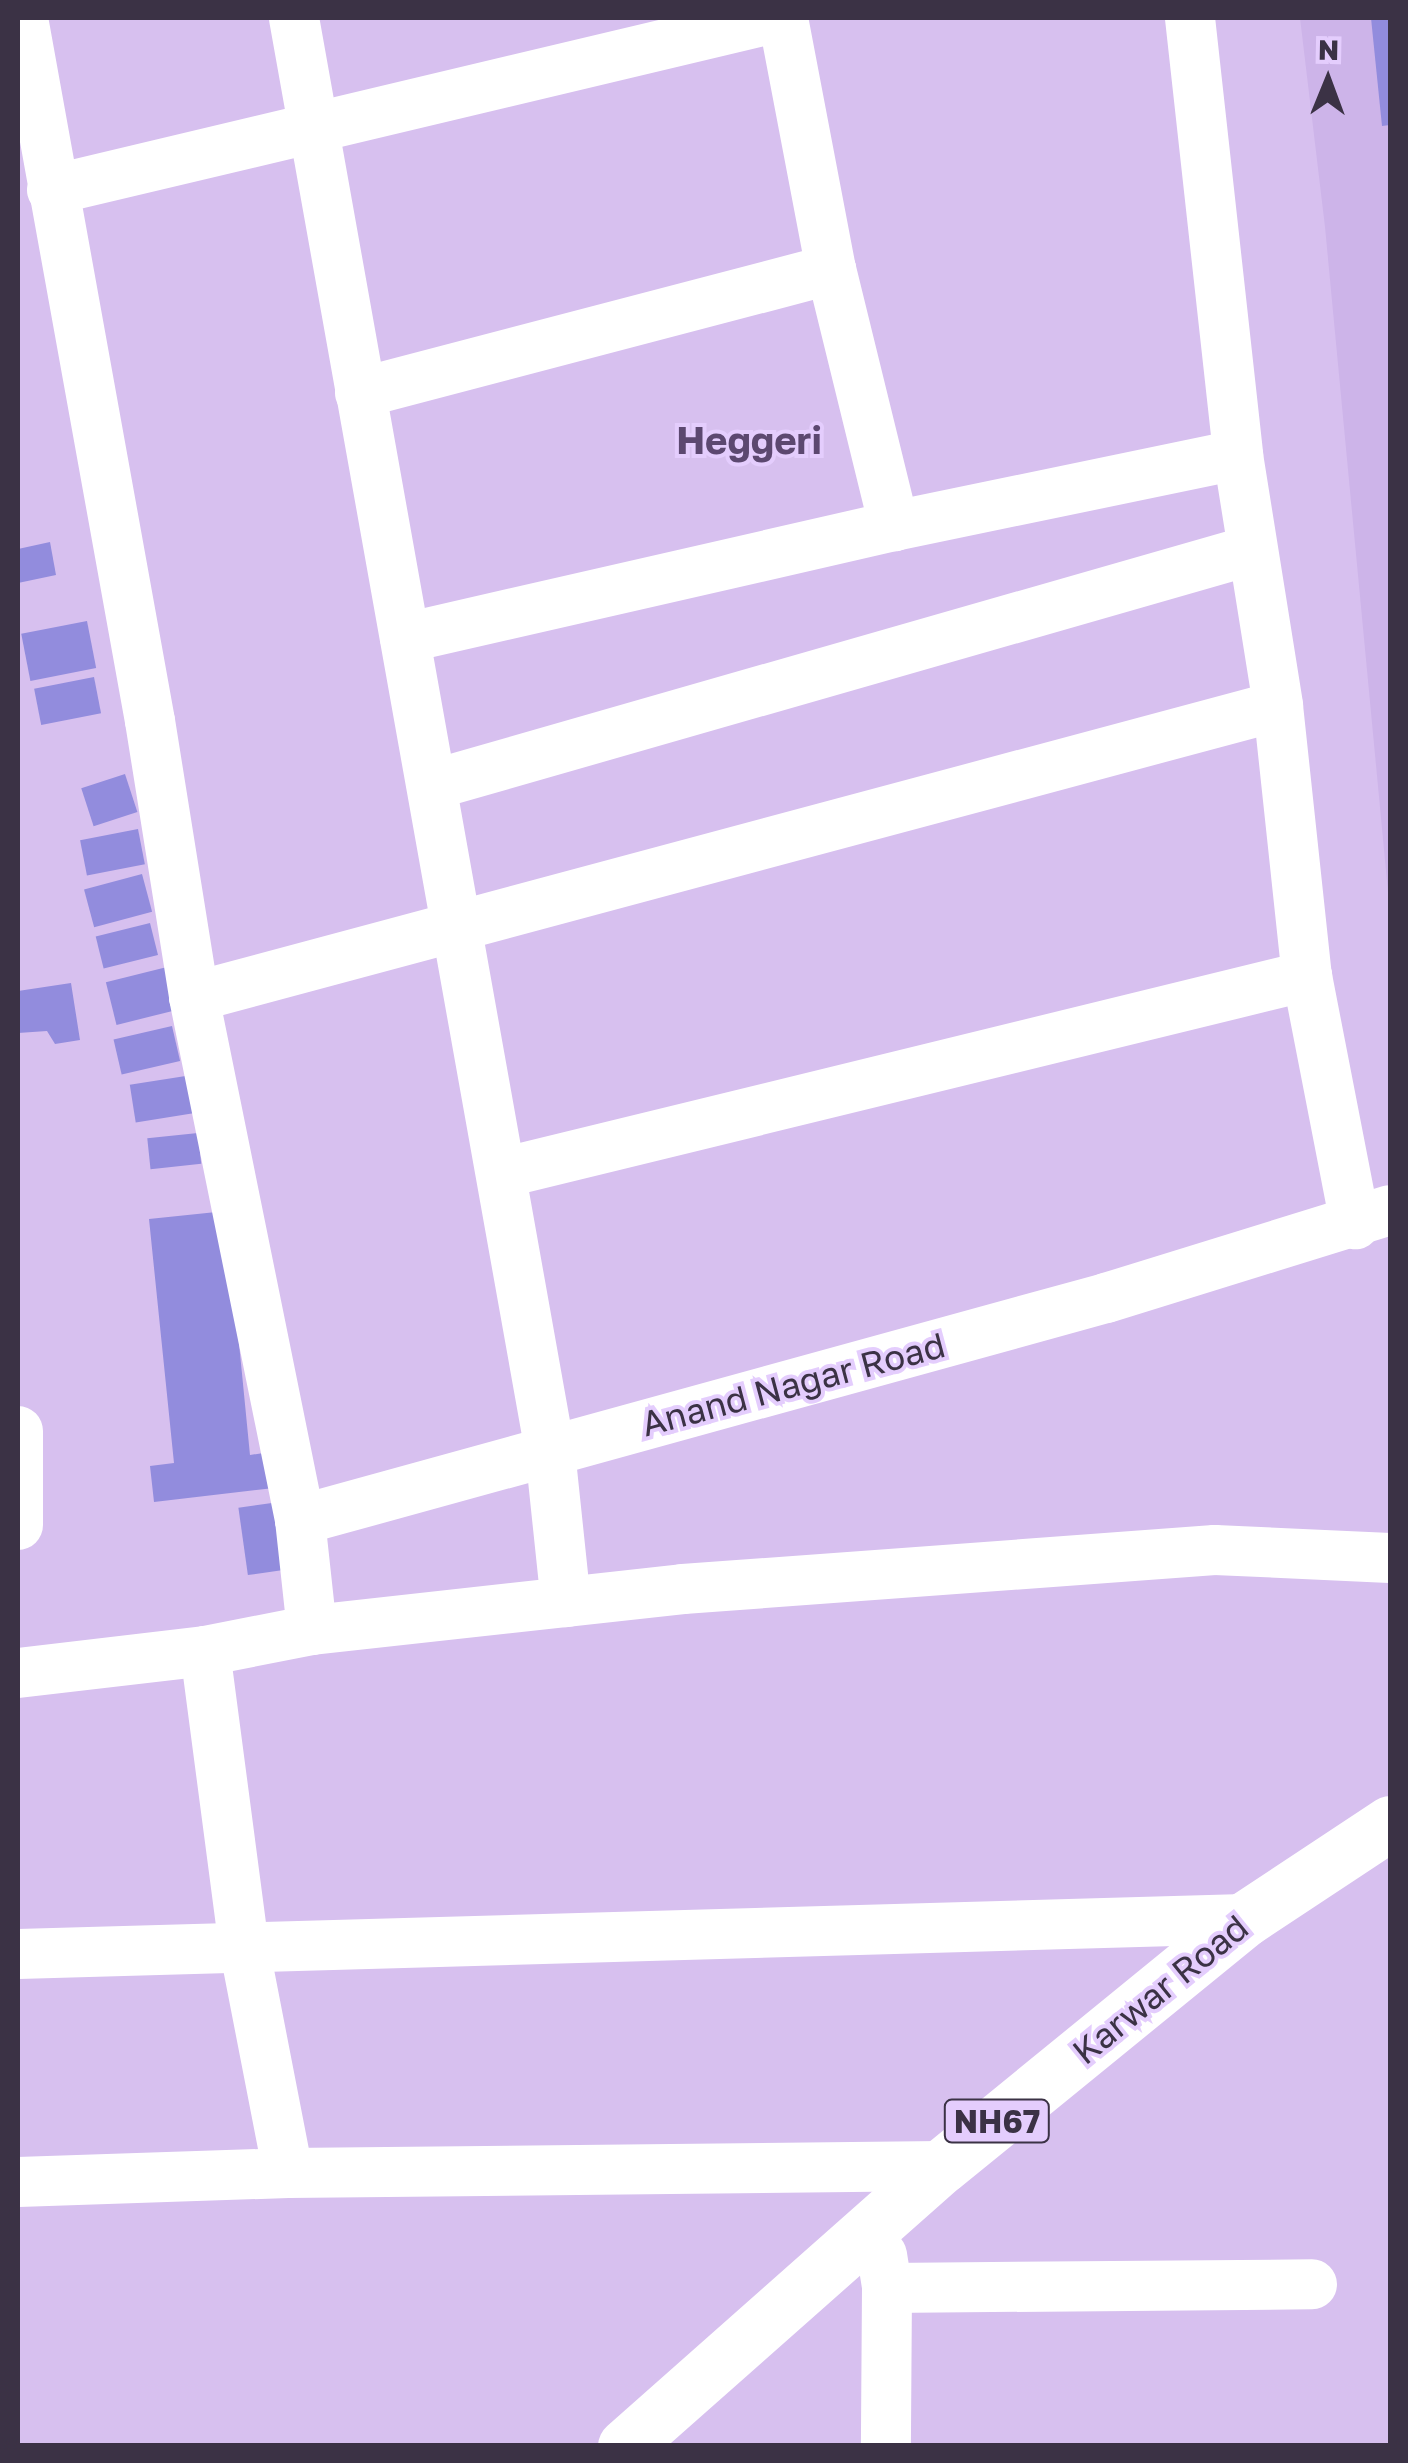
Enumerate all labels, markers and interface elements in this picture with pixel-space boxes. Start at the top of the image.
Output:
north arrow [1278,30,1378,130]
text: N [1318,33,1339,66]
district label: Heggeri [676,417,822,463]
street label: Anand Nagar Road [637,1323,949,1445]
street label: Karwar Road [1064,1906,1256,2072]
road number: NH67 [942,2094,1052,2148]

